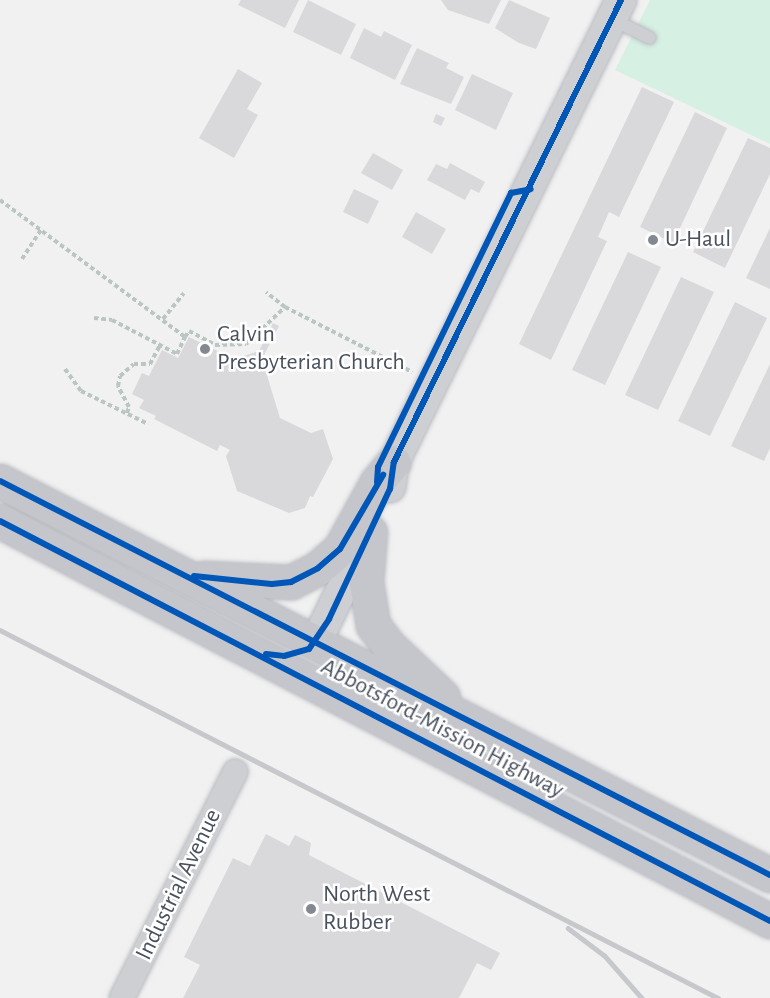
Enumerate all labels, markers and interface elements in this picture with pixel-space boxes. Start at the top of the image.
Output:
place label: U-Haul [665,226,731,254]
marker: U-Haul [646,233,660,247]
place label: Calvin Presbyterian Church [217,321,405,377]
marker: Calvin Presbyterian Church [198,342,212,356]
street label: Abbotsford-Mission Highway [316,653,568,805]
street label: Industrial Avenue [130,805,228,965]
place label: North West Rubber [323,881,430,937]
marker: North West Rubber [304,902,318,916]

